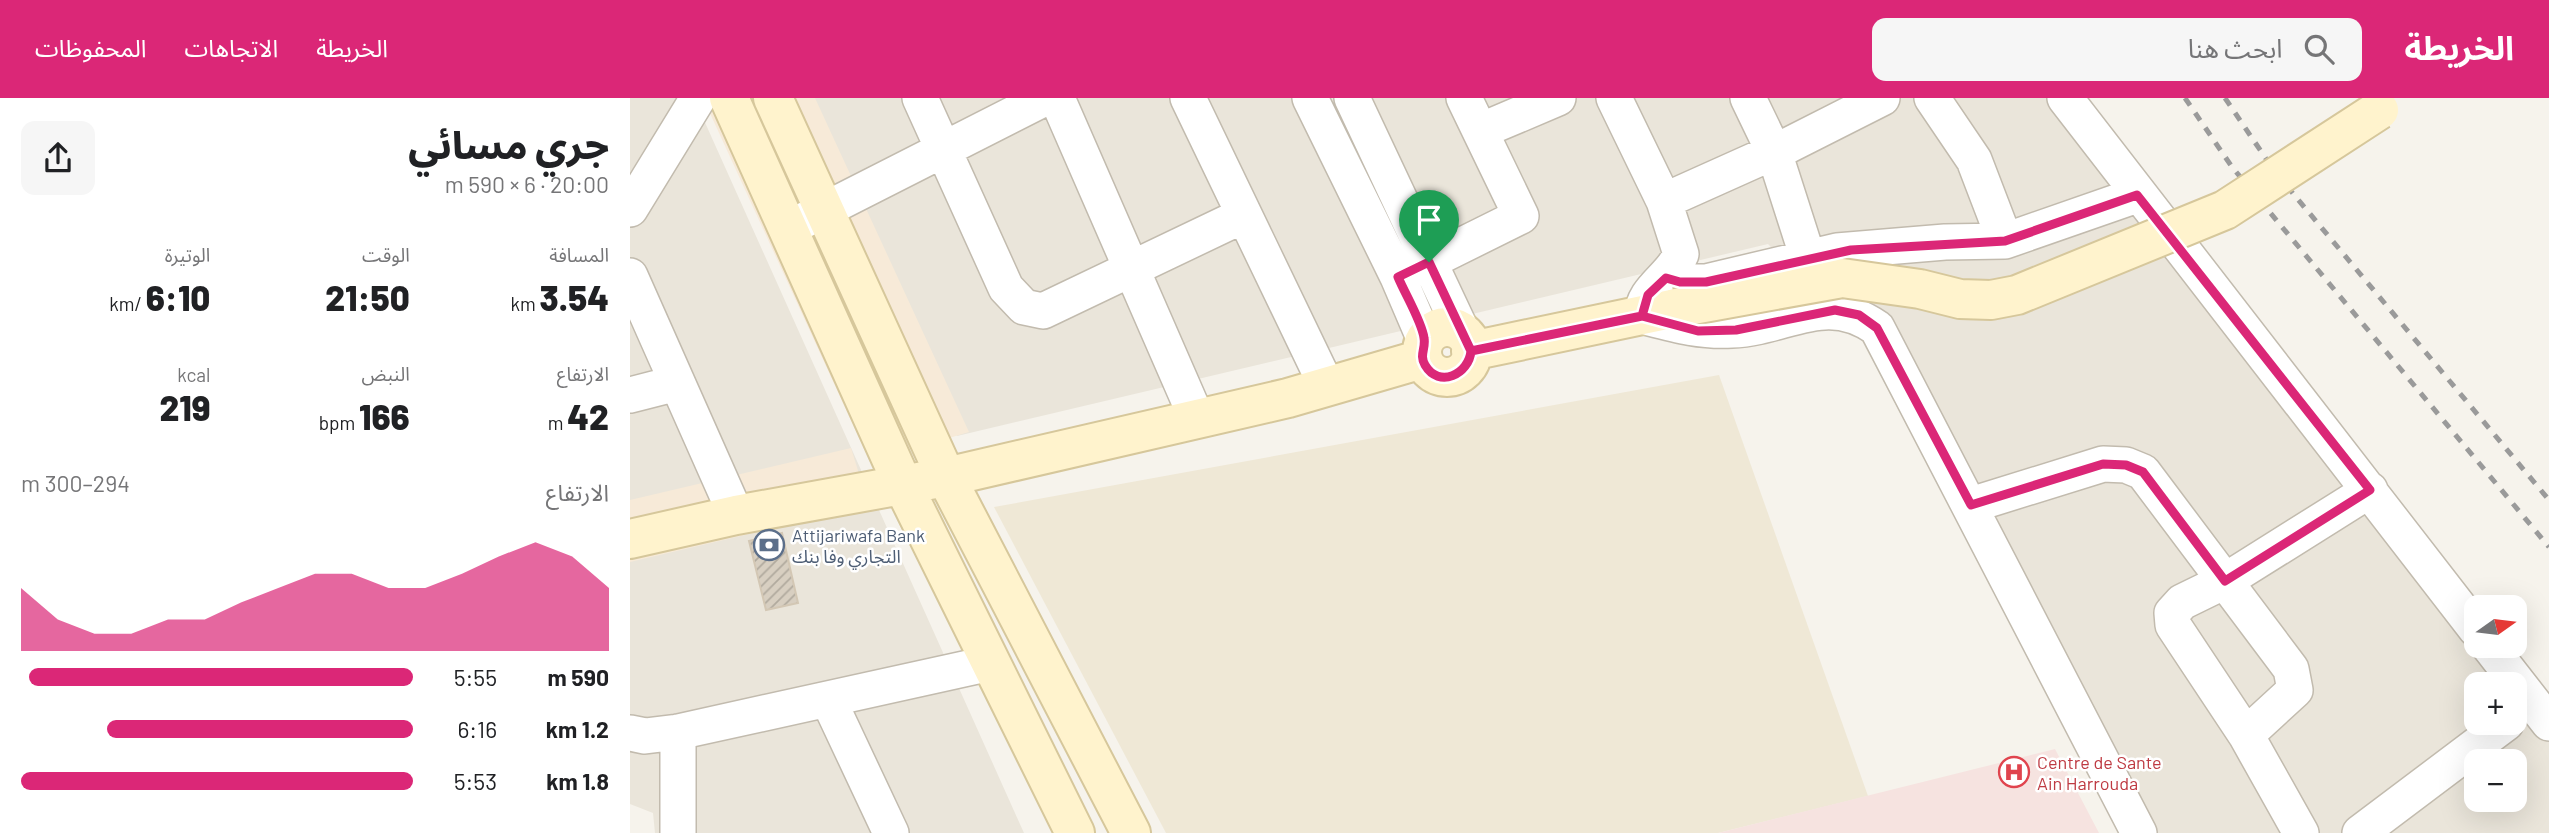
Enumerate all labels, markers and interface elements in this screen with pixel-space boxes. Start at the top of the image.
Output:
search box [1872,18,2362,81]
text: الخريطة [2404,27,2514,67]
icon: search [2300,30,2338,68]
text: ابحث هنا [2188,32,2282,63]
text: المحفوظات [35,33,146,62]
text: الاتجاهات [184,33,278,62]
text: الخريطة [316,33,388,62]
button: share [21,121,95,195]
text: جري مسائي [408,121,609,167]
text: 20:00 · 6 × 590 m [445,170,609,198]
pin [1399,190,1459,262]
icon: arrive [1410,201,1448,239]
text: الوتيرة [165,243,210,266]
text: الوقت [362,243,410,266]
text: المسافة [549,243,609,266]
text: 6:10 [146,276,210,318]
text: 21:50 [325,276,410,318]
text: 3.54 [539,276,609,318]
text: /km [109,292,146,315]
text: km [510,292,539,315]
text: النبض [361,362,410,385]
text: الارتفاع [557,362,609,385]
text: kcal [177,363,210,386]
text: 219 [159,386,210,428]
text: 166 [359,395,410,437]
text: 42 [567,395,609,437]
text: bpm [319,411,359,434]
text: m [548,411,567,434]
text: 294–300 m [21,469,130,497]
text: الارتفاع [546,478,609,506]
place label: Attijariwafa Bank التجاري وفا بنك [792,524,925,570]
bank icon: Attijariwafa Bank التجاري وفا بنك [752,528,786,562]
north arrow [2464,595,2527,658]
map controls [2464,595,2527,812]
text: 5:55 [454,663,497,691]
text: 590 m [547,663,609,691]
button: + [2464,672,2527,735]
text: 6:16 [457,715,497,743]
text: 1.2 km [546,715,609,743]
button: − [2464,749,2527,812]
place label: Centre de Sante Ain Harrouda [2037,751,2162,794]
hospital icon: Centre de Sante Ain Harrouda [1997,755,2031,789]
text: 5:53 [454,767,497,795]
text: 1.8 km [546,767,609,795]

